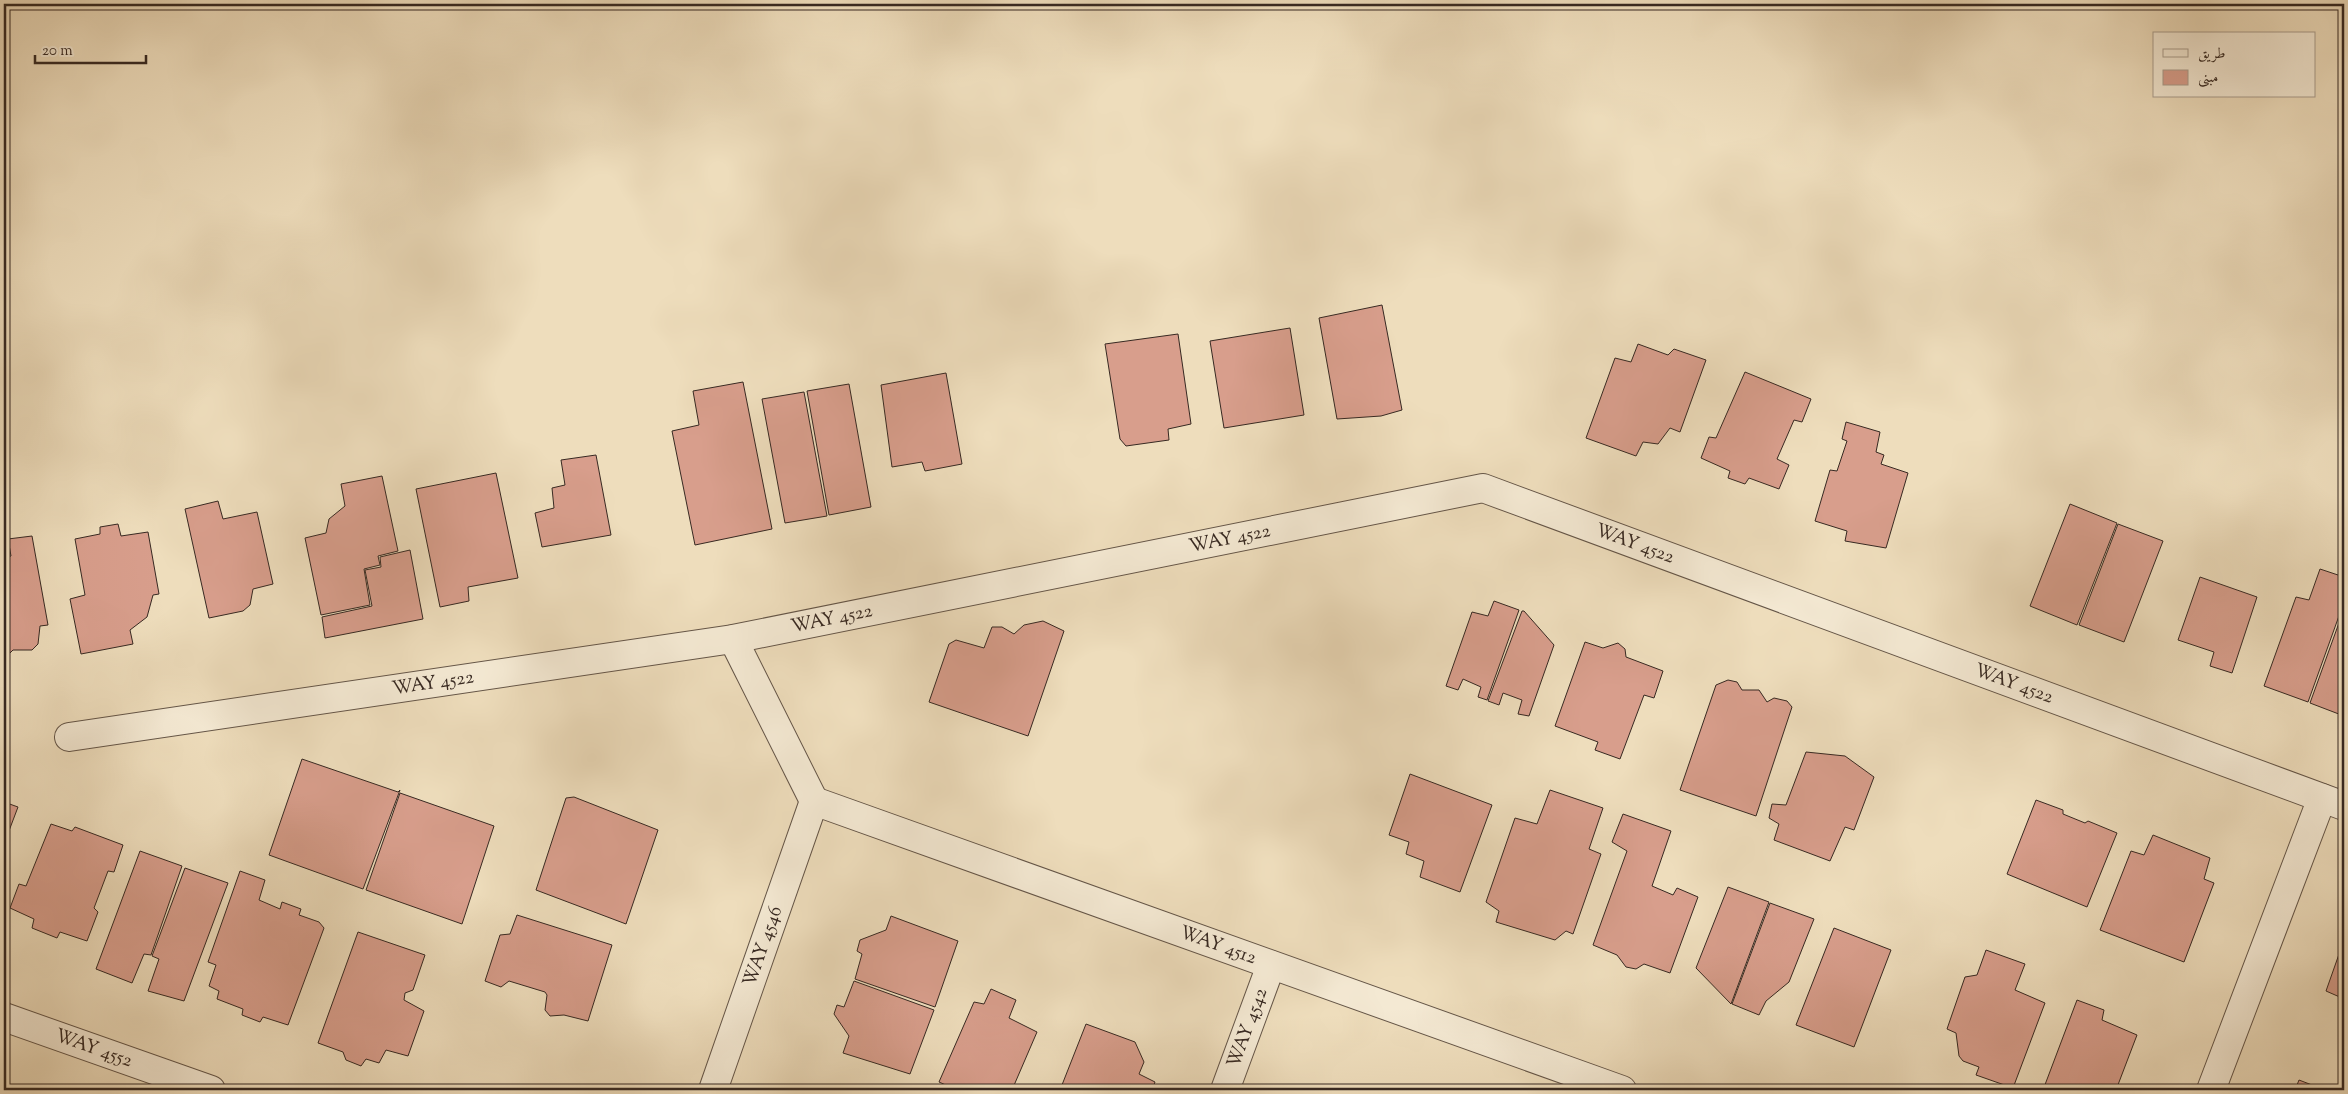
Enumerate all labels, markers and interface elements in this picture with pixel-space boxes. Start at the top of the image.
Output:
scale bar [35,32,146,64]
legend [2153,32,2316,98]
text: 20 m [42,41,73,62]
text: طريق [2198,44,2225,65]
text: مبنى [2198,68,2218,89]
street label: WAY 4522 [1591,517,1678,571]
street label: WAY 4522 [1187,518,1273,560]
street label: WAY 4522 [789,598,875,640]
street label: WAY 4522 [1970,657,2057,711]
street label: WAY 4522 [390,664,476,703]
street label: WAY 4546 [737,903,790,990]
street label: WAY 4512 [1176,919,1260,972]
street label: WAY 4542 [1221,984,1275,1072]
street label: WAY 4552 [51,1023,136,1075]

